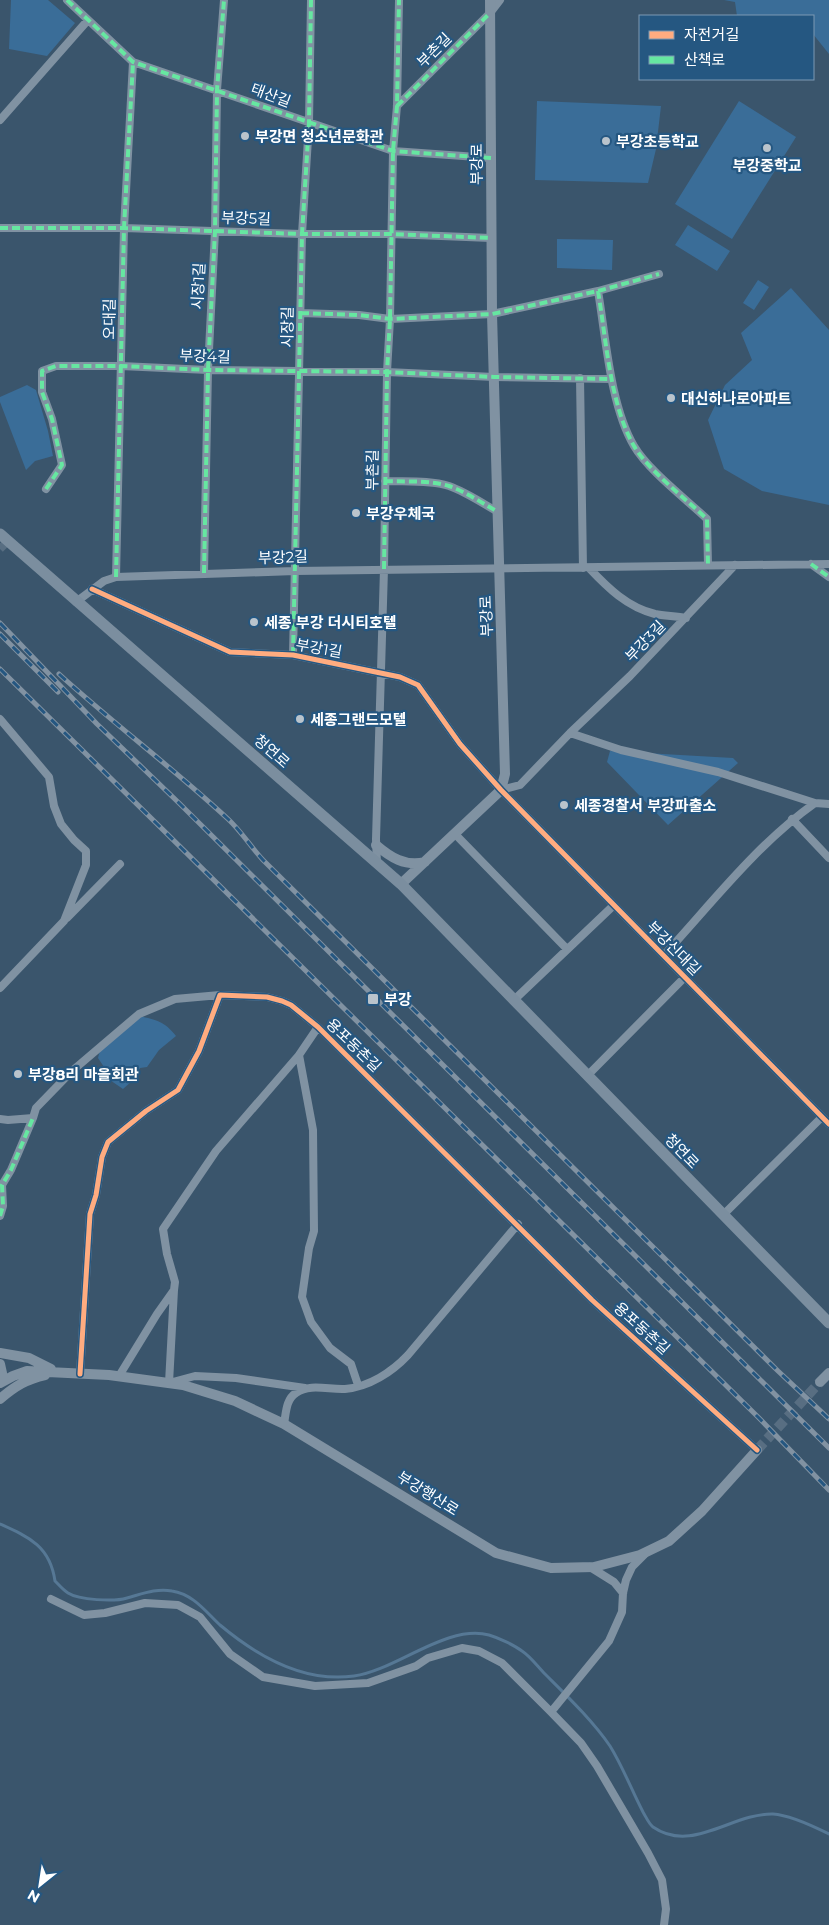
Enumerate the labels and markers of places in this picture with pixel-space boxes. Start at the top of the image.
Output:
place label: 부강면 청소년문화관 [255,127,384,146]
marker: 부강면 청소년문화관 [239,130,251,142]
place label: 부강초등학교 [616,132,699,151]
marker: 부강초등학교 [600,135,612,147]
marker: 부강중학교 [761,142,773,154]
place label: 부강중학교 [732,156,802,175]
place label: 대신하나로아파트 [681,389,792,408]
marker: 대신하나로아파트 [665,392,677,404]
place label: 부강우체국 [366,504,435,523]
marker: 부강우체국 [350,507,362,519]
place label: 세종 부강 더시티호텔 [264,613,397,632]
marker: 세종 부강 더시티호텔 [248,616,260,628]
place label: 세종그랜드모텔 [310,710,407,729]
marker: 세종그랜드모텔 [294,713,306,725]
place label: 세종경찰서 부강파출소 [574,796,716,815]
marker: 세종경찰서 부강파출소 [558,799,570,811]
place label: 부강 [384,990,412,1009]
marker: 부강 [366,992,380,1006]
place label: 부강8리 마을회관 [28,1065,139,1084]
marker: 부강8리 마을회관 [12,1068,24,1080]

